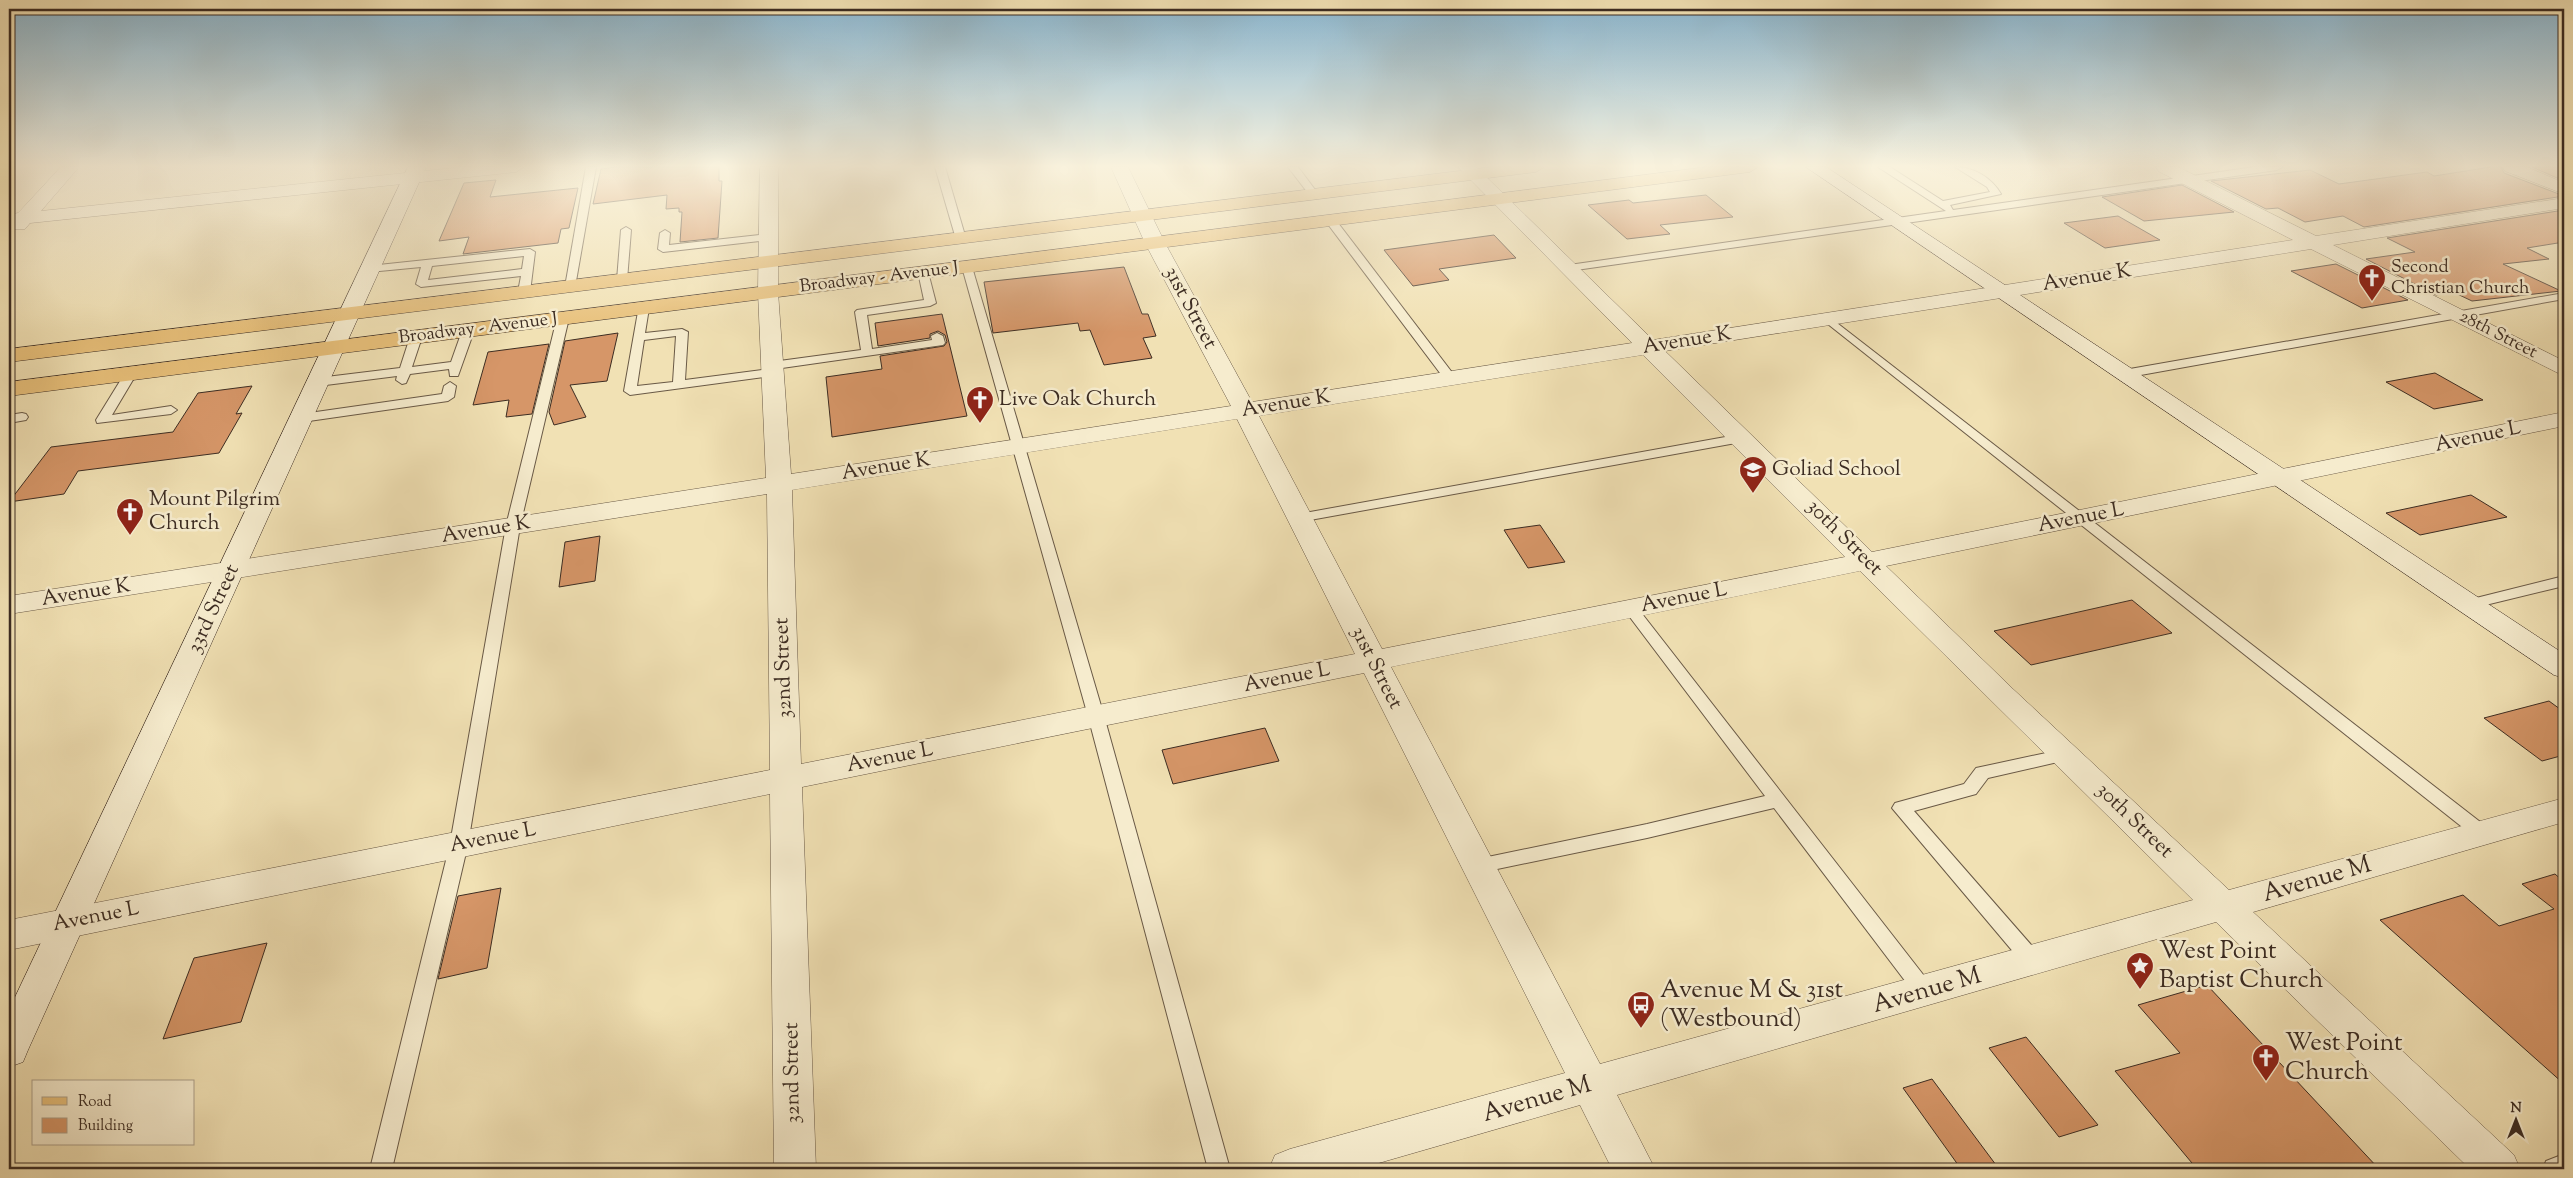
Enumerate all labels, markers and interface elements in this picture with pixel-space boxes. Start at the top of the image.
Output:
street label: Broadway - Avenue J [798,255,960,301]
place label: Second Christian Church [2391,255,2530,302]
street label: Avenue K [2040,256,2134,300]
street label: 31st Street [1156,261,1224,355]
church icon: Second Christian Church [2357,263,2387,302]
street label: 28th Street [2454,304,2542,366]
street label: Broadway - Avenue J [397,306,559,352]
street label: Avenue K [1640,319,1734,363]
street label: Avenue K [1239,382,1333,426]
church icon: Live Oak Church [965,385,995,424]
place label: Live Oak Church [999,385,1156,415]
street label: Avenue L [2432,413,2524,461]
street label: Avenue K [839,445,933,489]
school or university icon: Goliad School [1738,455,1768,494]
place label: Goliad School [1772,455,1901,485]
place label: Mount Pilgrim Church [149,485,280,539]
street label: 30th Street [1799,493,1889,583]
street label: Avenue L [2035,495,2127,541]
church icon: Mount Pilgrim Church [115,497,145,536]
street label: Avenue K [439,508,533,552]
street label: 33rd Street [180,560,248,658]
street label: Avenue K [39,571,133,615]
street label: Avenue L [1638,575,1730,621]
street label: 32nd Street [767,617,801,719]
street label: 31st Street [1342,621,1410,715]
street label: Avenue L [1241,655,1333,701]
street label: Avenue L [844,735,936,781]
street label: 30th Street [2089,776,2179,866]
street label: Avenue L [447,815,539,861]
street label: Avenue M [2258,847,2376,913]
street label: Avenue L [50,894,142,940]
place label: West Point Baptist Church [2159,934,2324,999]
place icon: West Point Baptist Church [2125,951,2155,990]
street label: Avenue M [1868,958,1986,1024]
place label: Avenue M & 31st (Westbound) [1660,973,1844,1038]
bus stop icon: Avenue M & 31st (Westbound) [1626,990,1656,1029]
street label: 32nd Street [777,1022,809,1124]
place label: West Point Church [2285,1026,2403,1091]
church icon: West Point Church [2251,1043,2281,1082]
street label: Avenue M [1478,1067,1596,1133]
legend [32,1080,195,1146]
text: Road [78,1092,112,1113]
north arrow [2490,1096,2540,1146]
text: N [2510,1099,2522,1119]
text: Building [78,1116,133,1137]

